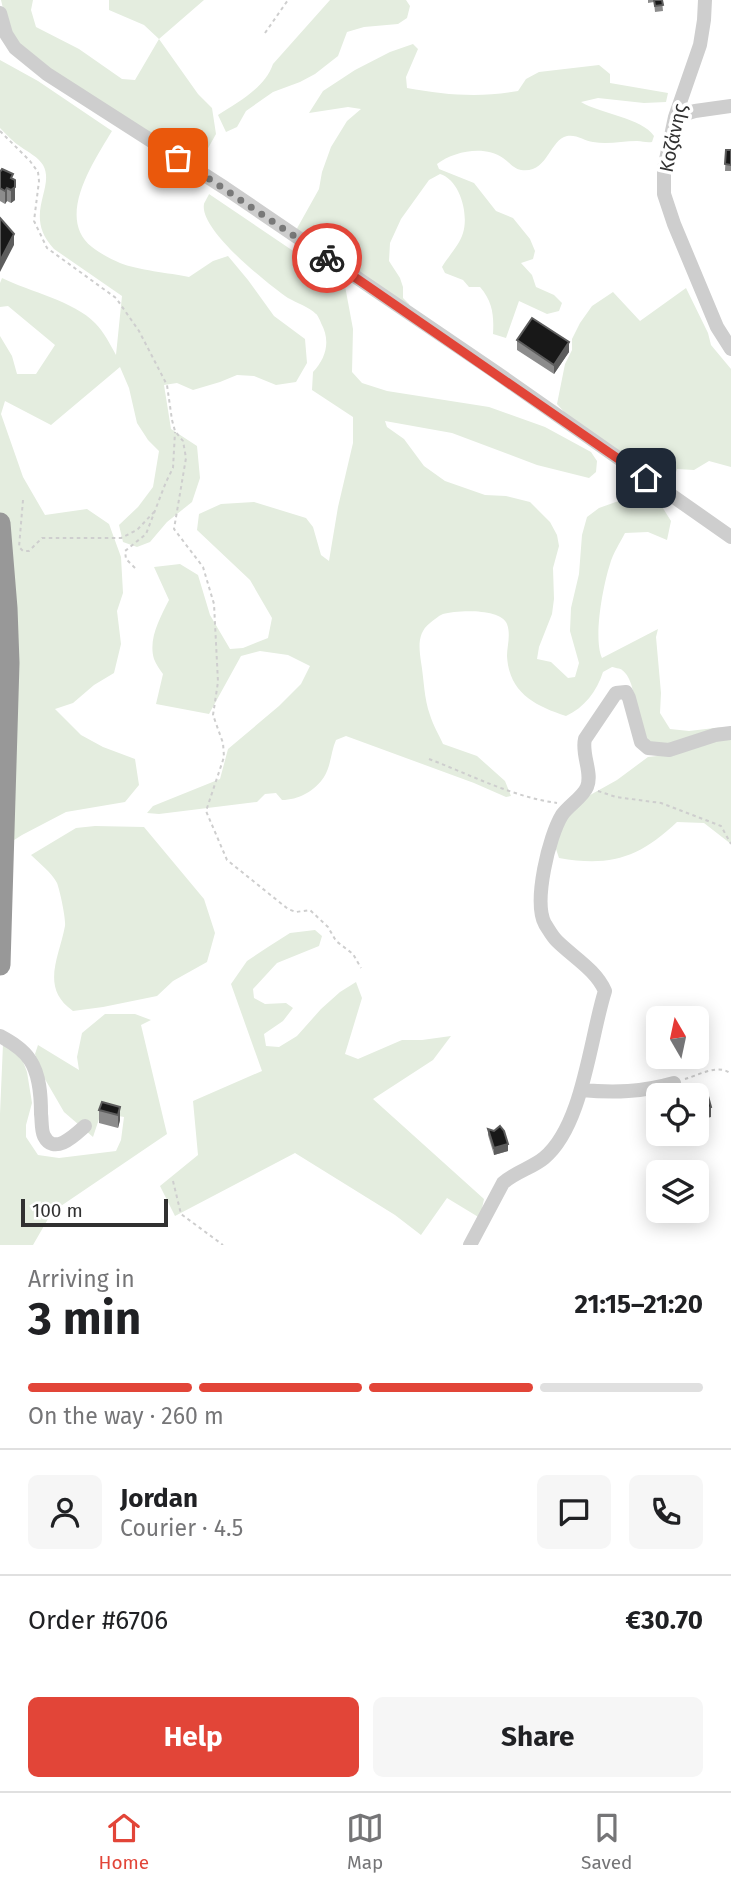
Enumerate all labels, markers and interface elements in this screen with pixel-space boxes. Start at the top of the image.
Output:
street label: Κοζάνης [655,102,691,174]
pin [148,128,208,188]
icon: bag [159,139,197,177]
courier [292,223,362,293]
icon: bike [308,239,346,277]
pin [616,448,676,508]
icon: home [627,459,665,497]
north arrow [646,1006,709,1069]
map controls [646,1006,709,1223]
button: locate [646,1083,709,1146]
button: layers [646,1160,709,1223]
scale bar [21,1196,168,1228]
text: 100 m [32,1199,83,1222]
text: Arriving in [28,1265,135,1293]
text: 21:15–21:20 [575,1289,703,1320]
text: 3 min [28,1291,141,1346]
text: On the way · 260 m [28,1402,224,1430]
button: person [28,1475,102,1549]
button: chat [537,1475,611,1549]
button: phone [629,1475,703,1549]
text: Jordan [120,1483,198,1514]
text: Courier · 4.5 [120,1514,243,1542]
text: Order #6706 [28,1605,168,1636]
text: €30.70 [626,1605,703,1636]
button: Help [28,1697,359,1777]
button: Share [373,1697,703,1777]
tab: Home [98,1809,149,1874]
tab: Map [346,1809,384,1874]
tab: Saved [581,1809,632,1874]

